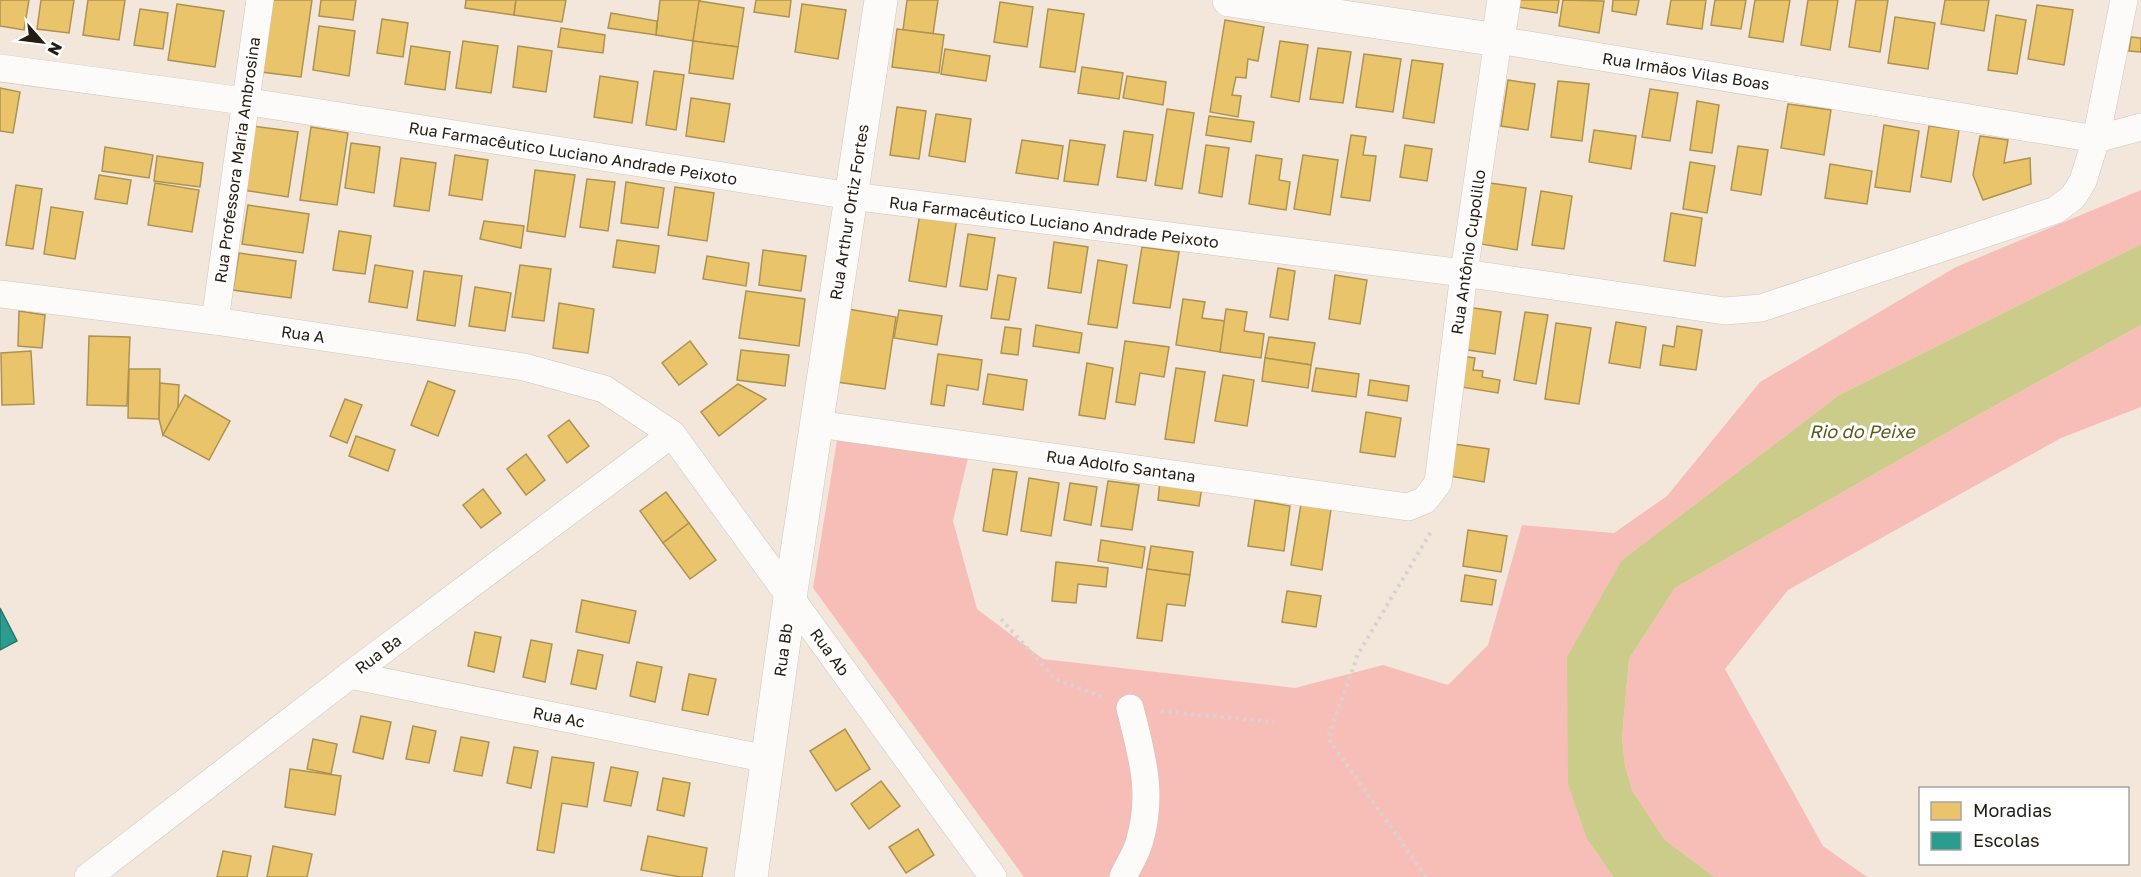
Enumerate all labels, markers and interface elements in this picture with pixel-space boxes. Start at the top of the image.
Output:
north arrow [12,12,72,72]
street label: Rua Professora Maria Ambrosina [210,36,264,284]
text: N [44,39,67,59]
street label: Rua Irmãos Vilas Boas [1601,48,1771,94]
street label: Rua Farmacêutico Luciano Andrade Peixoto [407,117,739,189]
street label: Rua Arthur Ortiz Fortes [825,123,873,301]
street label: Rua Antônio Cupolillo [1447,168,1489,336]
street label: Rua Farmacêutico Luciano Andrade Peixoto [888,192,1220,252]
street label: Rua A [280,321,326,347]
water label: Rio do Peixe [1809,420,1916,442]
street label: Rua Adolfo Santana [1045,446,1197,486]
street label: Rua Bb [769,622,797,678]
street label: Rua Ab [806,624,854,680]
street label: Rua Ba [351,630,405,678]
street label: Rua Ac [531,702,587,732]
legend [1919,787,2129,865]
text: Moradias [1973,799,2052,821]
text: Escolas [1973,829,2040,851]

